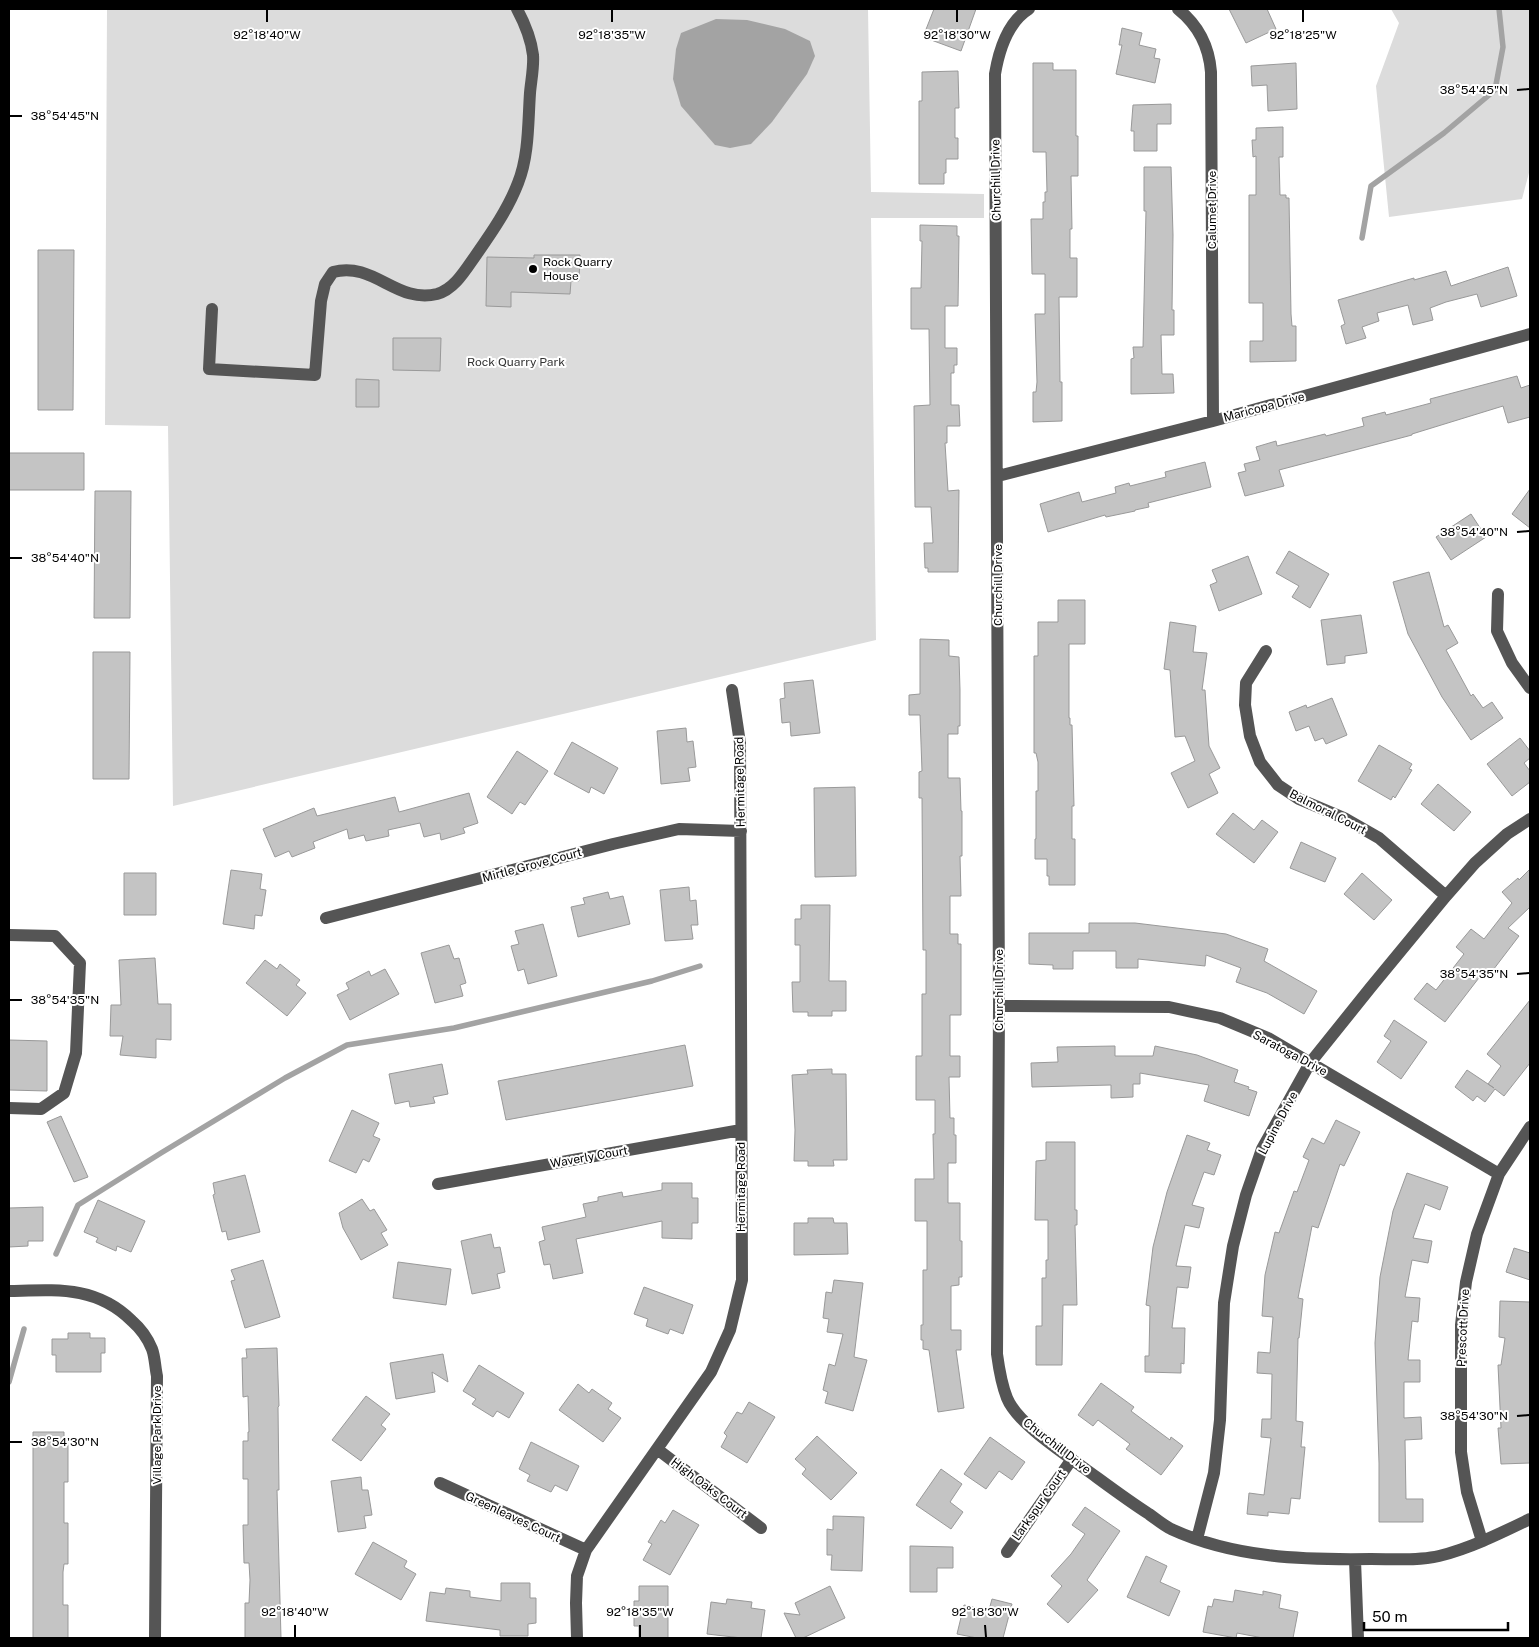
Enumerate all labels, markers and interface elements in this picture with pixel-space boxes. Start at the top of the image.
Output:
text: 92°18'40"W [233,28,301,42]
text: 92°18'35"W [578,28,646,42]
text: 92°18'30"W [923,28,991,42]
text: 92°18'25"W [1269,28,1337,42]
text: 38°54'45"N [1440,83,1508,97]
text: 38°54'45"N [31,109,99,123]
street label: Churchill Drive [988,139,1004,221]
street label: Calumet Drive [1205,171,1219,249]
place label: Rock Quarry House [543,255,613,283]
marker: Rock Quarry House [527,263,539,275]
park label: Rock Quarry Park [467,355,565,369]
street label: Maricopa Drive [1222,389,1306,425]
text: 38°54'40"N [1440,525,1508,539]
street label: Churchill Drive [991,544,1005,626]
text: 38°54'40"N [31,551,99,565]
street label: Hermitage Road [732,737,748,827]
street label: Balmoral Court [1287,787,1369,838]
street label: Mirtle Grove Court [481,845,584,885]
street label: Churchill Drive [992,949,1006,1031]
text: 38°54'35"N [1440,967,1508,981]
text: 38°54'35"N [31,993,99,1007]
street label: Saratoga Drive [1250,1028,1330,1079]
street label: Lupine Drive [1256,1089,1301,1157]
street label: Hermitage Road [734,1142,748,1232]
street label: Waverly Court [549,1143,629,1171]
street label: Prescott Drive [1454,1288,1472,1368]
street label: Village Park Drive [150,1385,164,1484]
text: 38°54'30"N [1440,1409,1508,1423]
street label: Churchill Drive [1020,1415,1094,1477]
text: 38°54'30"N [31,1435,99,1449]
street label: High Oaks Court [668,1455,750,1521]
street label: Larkspur Court [1009,1466,1069,1543]
street label: Greenleaves Court [463,1489,563,1545]
scale bar [1364,1600,1508,1632]
text: 92°18'40"W [261,1605,329,1619]
text: 92°18'35"W [606,1605,674,1619]
text: 92°18'30"W [951,1605,1019,1619]
text: 50 m [1372,1608,1407,1625]

